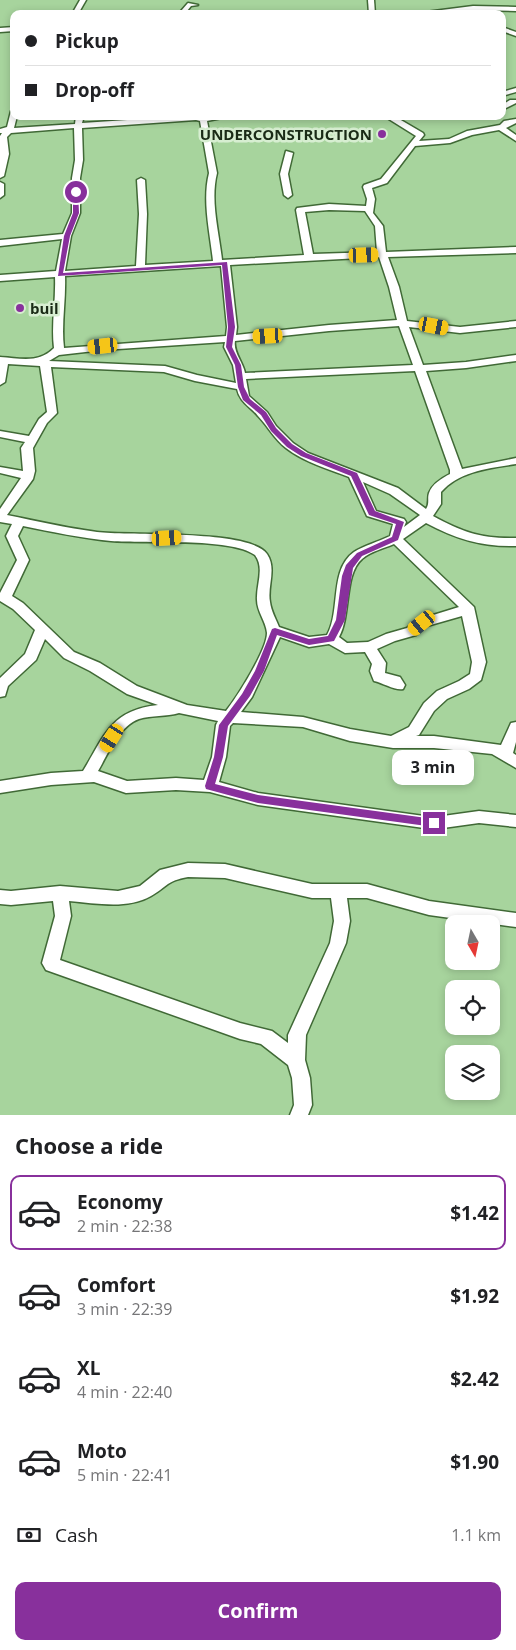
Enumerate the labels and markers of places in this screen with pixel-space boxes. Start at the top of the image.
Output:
place label: UNDERCONSTRUCTION [200,124,372,144]
marker: UNDERCONSTRUCTION [376,128,388,140]
place label: buil [30,298,59,318]
marker: buil [14,302,26,314]

